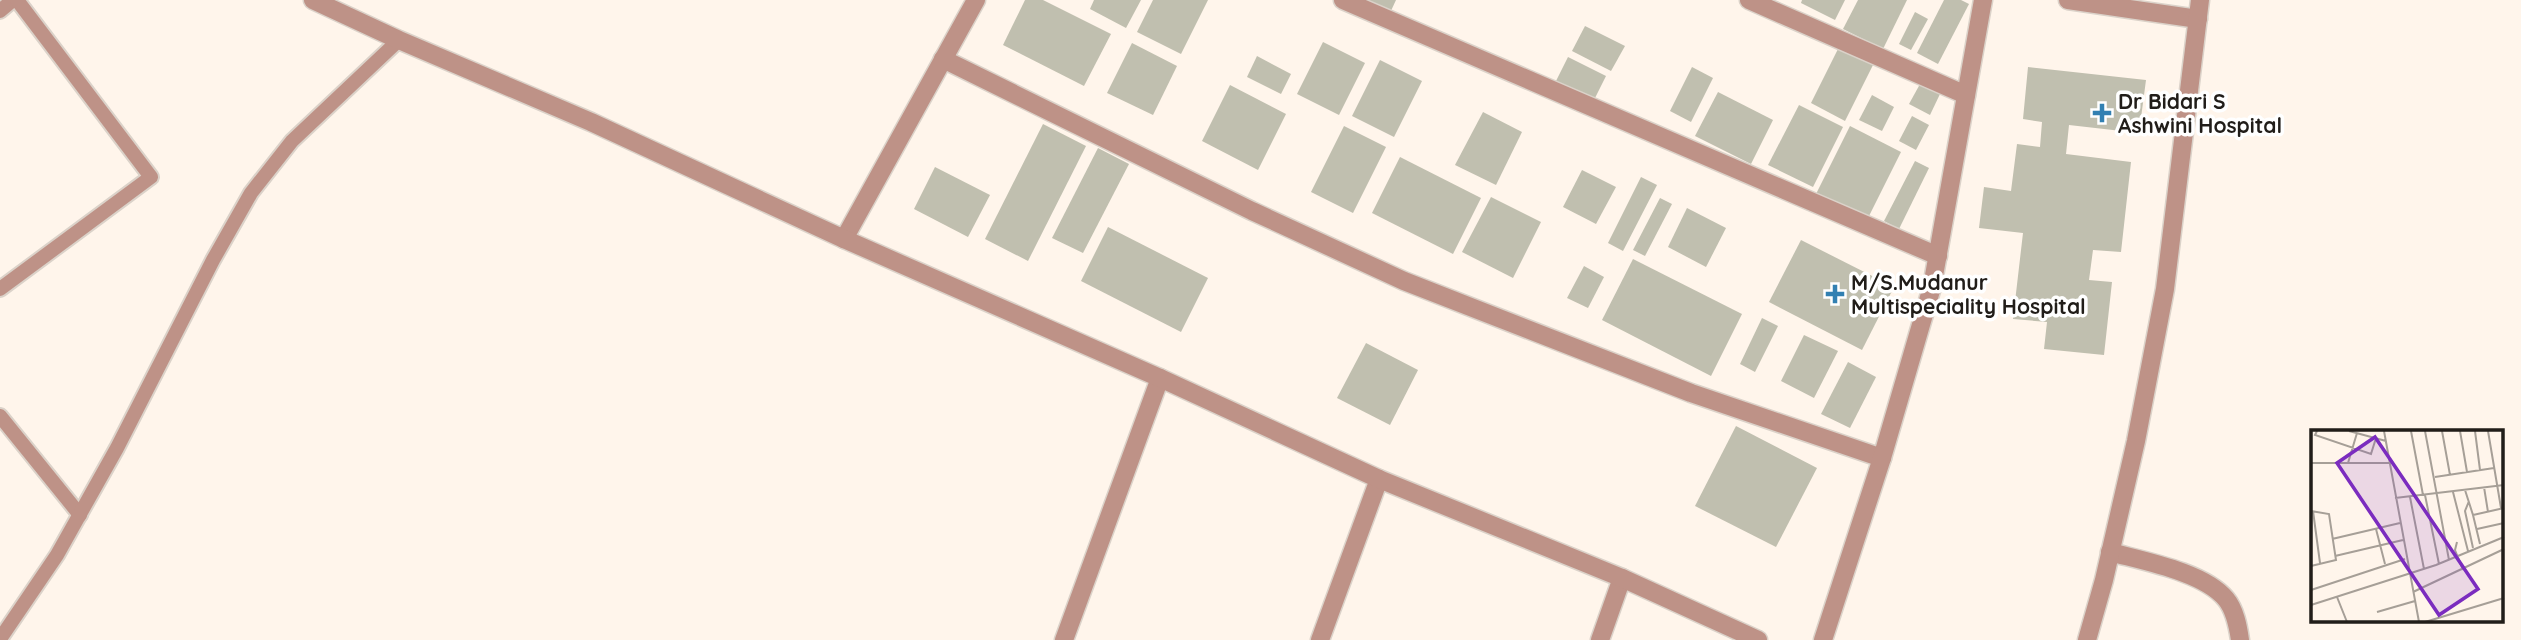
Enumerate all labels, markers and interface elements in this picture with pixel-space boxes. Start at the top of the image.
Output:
place label: Dr Bidari S Ashwini Hospital [2118,88,2282,138]
marker: Dr Bidari S Ashwini Hospital [2092,103,2112,123]
place label: M/S.Mudanur Multispeciality Hospital [1851,269,2086,319]
marker: M/S.Mudanur Multispeciality Hospital [1825,284,1845,304]
inset map [2311,430,2504,622]

